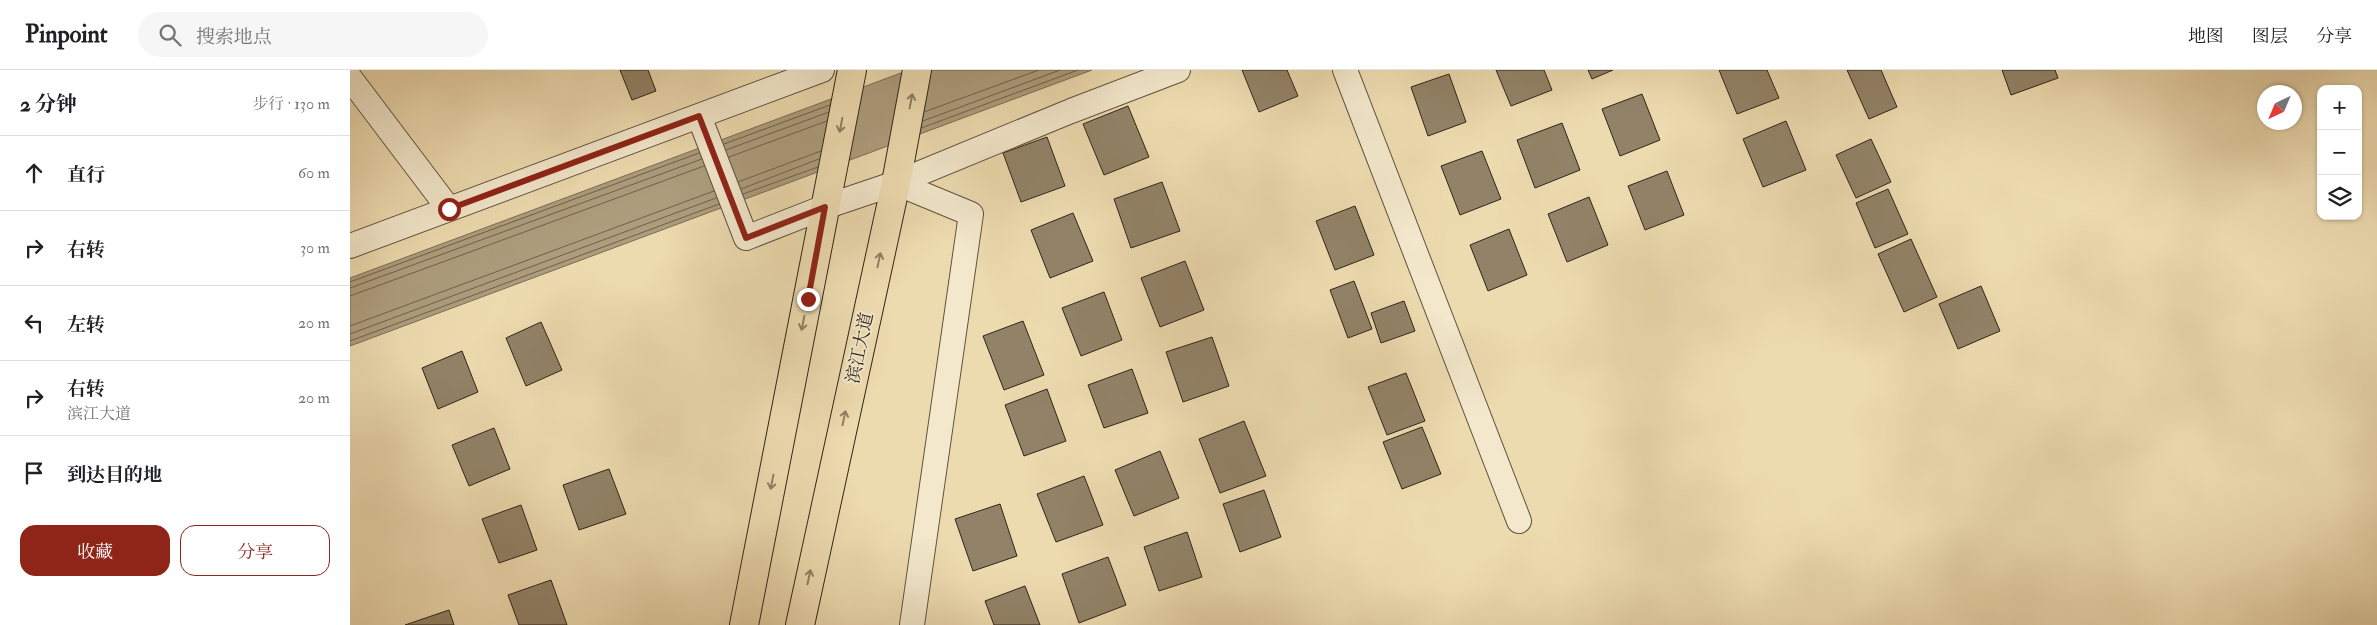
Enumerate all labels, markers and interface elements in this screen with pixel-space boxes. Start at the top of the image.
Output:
search box [138,12,488,57]
text: Pinpoint [25,19,108,50]
icon: search [156,21,184,49]
text: 搜索地点 [196,25,272,49]
text: 地图 [2188,25,2224,48]
text: 图层 [2252,25,2288,48]
text: 分享 [2316,25,2352,48]
north arrow [2257,85,2302,130]
map controls [2317,85,2362,220]
button: + [2317,85,2362,130]
text: 2 分钟 [20,91,77,118]
one-way arrow [907,93,917,109]
text: 步行 · 130 m [252,94,330,114]
one-way arrow [836,117,846,133]
button: − [2317,130,2362,175]
icon: ahead [20,159,48,187]
text: 直行 [67,163,105,187]
text: 60 m [298,163,330,183]
button: layers [2317,175,2362,220]
route start [438,198,461,221]
icon: right [20,234,48,262]
text: 右转 [67,238,105,262]
text: 30 m [300,238,330,258]
one-way arrow [875,252,884,268]
route end [797,288,820,311]
icon: left [20,309,48,337]
street label: 滨江大道 [841,310,879,386]
text: 左转 [67,313,105,337]
text: 20 m [298,313,330,333]
one-way arrow [798,314,807,330]
text: 右转 [67,377,105,401]
icon: right [20,384,48,412]
text: 20 m [298,388,330,408]
text: 滨江大道 [67,404,131,424]
one-way arrow [840,411,849,427]
icon: arrive [20,459,48,487]
text: 到达目的地 [67,463,162,487]
one-way arrow [767,474,776,490]
button: 收藏 [20,525,170,576]
button: 分享 [180,525,330,576]
one-way arrow [805,570,814,586]

